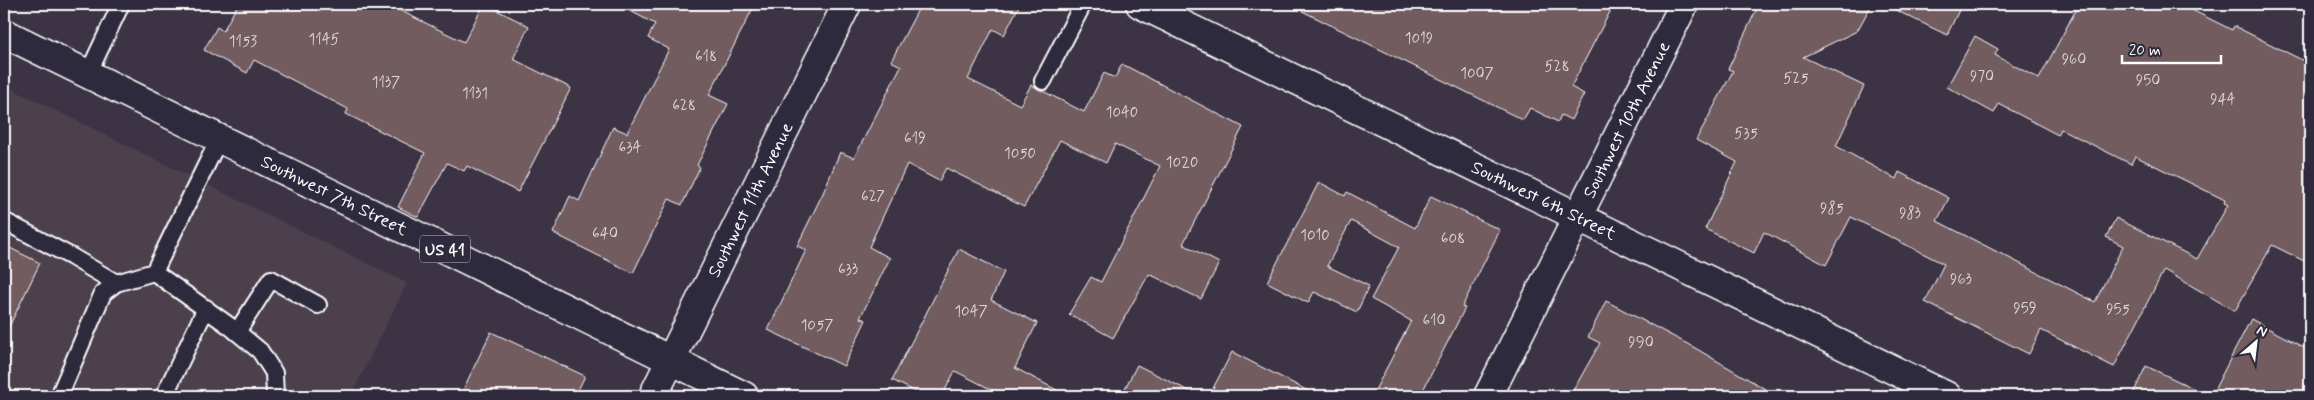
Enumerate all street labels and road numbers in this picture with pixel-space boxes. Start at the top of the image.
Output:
street label: Southwest 10th Avenue [1578,37,1676,203]
street label: Southwest 11th Avenue [703,119,800,282]
street label: Southwest 7th Street [257,150,412,242]
street label: Southwest 6th Street [1467,156,1620,247]
road number: US 41 [420,235,470,262]

